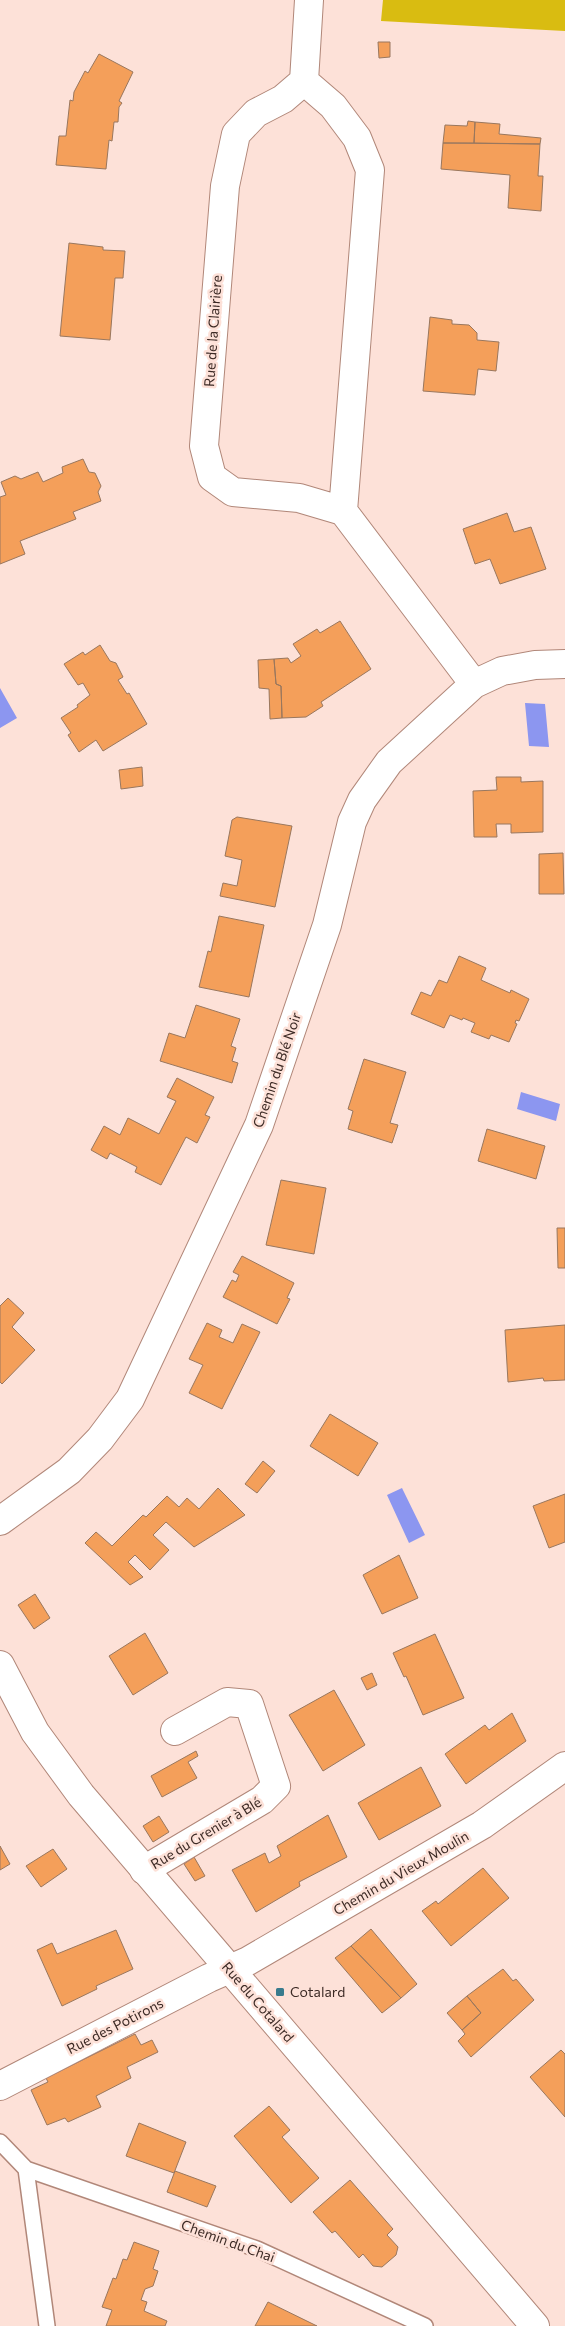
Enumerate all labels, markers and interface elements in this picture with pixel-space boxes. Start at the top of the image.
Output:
street label: Rue de la Clairière [200,274,225,388]
street label: Chemin du Blé Noir [249,1010,304,1130]
street label: Rue du Grenier à Blé [147,1793,264,1872]
street label: Chemin du Vieux Moulin [330,1827,471,1918]
street label: Rue du Cotalard [219,1958,298,2045]
place label: Cotalard [290,1983,345,2000]
marker: Cotalard [274,1986,286,1998]
street label: Rue des Potirons [64,1994,166,2057]
street label: Chemin du Chai [179,2216,277,2265]

